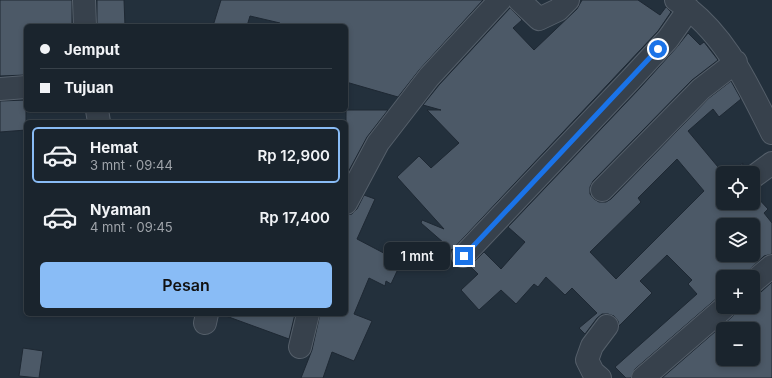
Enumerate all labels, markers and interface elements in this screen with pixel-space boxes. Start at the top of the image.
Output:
text: Jemput [64,40,120,59]
route start [649,40,667,58]
text: Tujuan [64,78,114,97]
icon: car [42,137,78,173]
text: Hemat [90,138,138,157]
text: Rp 12,900 [257,146,330,165]
text: 3 mnt · 09:44 [90,157,173,173]
map controls [716,166,760,366]
button: locate [716,166,760,210]
icon: car [42,199,78,235]
text: Nyaman [90,200,151,219]
text: Rp 17,400 [259,208,330,227]
button: layers [716,218,760,262]
text: 4 mnt · 09:45 [90,219,173,235]
callout: 1 mnt [384,242,450,270]
route end [455,247,473,265]
text: 1 mnt [400,248,434,264]
button: Pesan [40,262,332,308]
button: + [716,270,760,314]
button: − [716,322,760,366]

